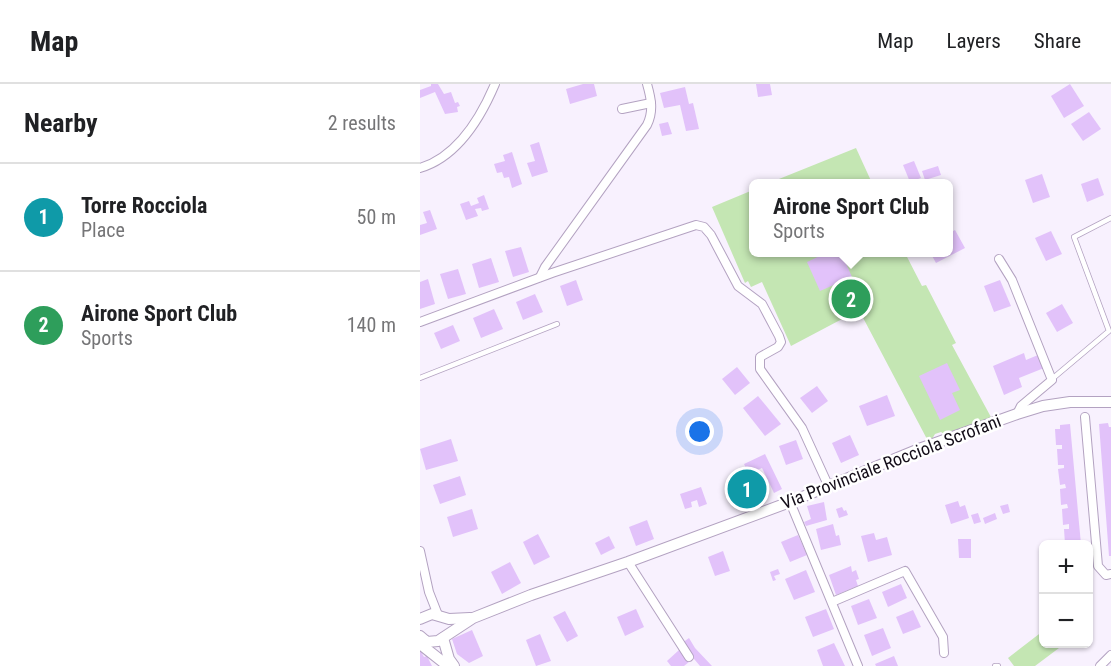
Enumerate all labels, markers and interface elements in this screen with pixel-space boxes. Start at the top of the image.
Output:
text: Map [30,25,78,58]
text: Map [877,29,914,53]
text: Layers [947,29,1001,53]
text: Share [1034,29,1081,53]
text: Nearby [24,108,98,138]
text: 2 results [328,111,396,135]
popup [749,179,953,257]
text: Torre Rocciola [81,193,207,218]
text: Airone Sport Club [773,194,929,219]
text: 1 [38,205,49,229]
text: 50 m [357,205,396,229]
text: Place [81,218,125,242]
text: Sports [773,219,825,243]
pin: 2 [832,276,870,322]
text: Airone Sport Club [81,301,237,326]
text: 2 [38,313,49,337]
text: 140 m [347,313,396,337]
text: Sports [81,326,133,350]
street label: Via Provinciale Rocciola Scrofani [778,410,1004,513]
your location [685,417,714,446]
pin: 1 [728,466,766,512]
map controls [1039,540,1093,648]
button: + [1039,540,1093,594]
button: − [1039,594,1093,648]

